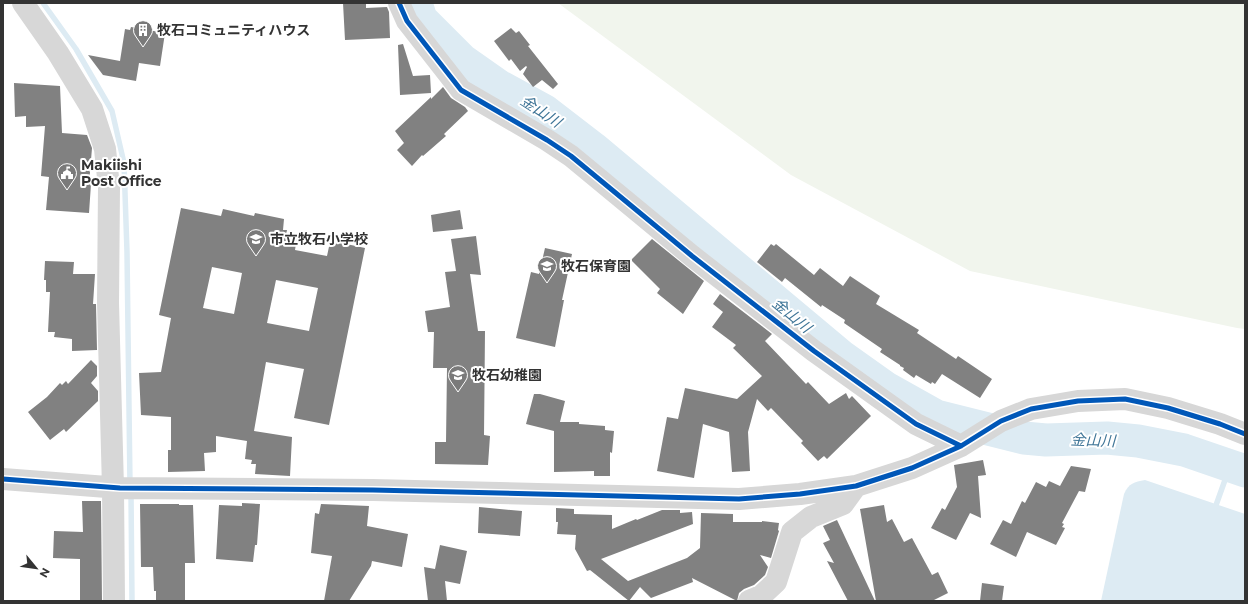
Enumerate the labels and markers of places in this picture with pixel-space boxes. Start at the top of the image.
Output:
building icon: 牧石コミュニティハウス [132,19,154,47]
place label: 牧石コミュニティハウス [157,21,310,39]
place label: Makiishi Post Office [81,156,162,190]
public building icon: Makiishi Post Office [56,162,78,190]
school or university icon: 市立牧石小学校 [245,228,267,256]
place label: 市立牧石小学校 [270,230,368,248]
school or university icon: 牧石保育園 [536,255,558,283]
place label: 牧石保育園 [561,257,631,275]
school or university icon: 牧石幼稚園 [447,364,469,392]
place label: 牧石幼稚園 [472,366,542,384]

